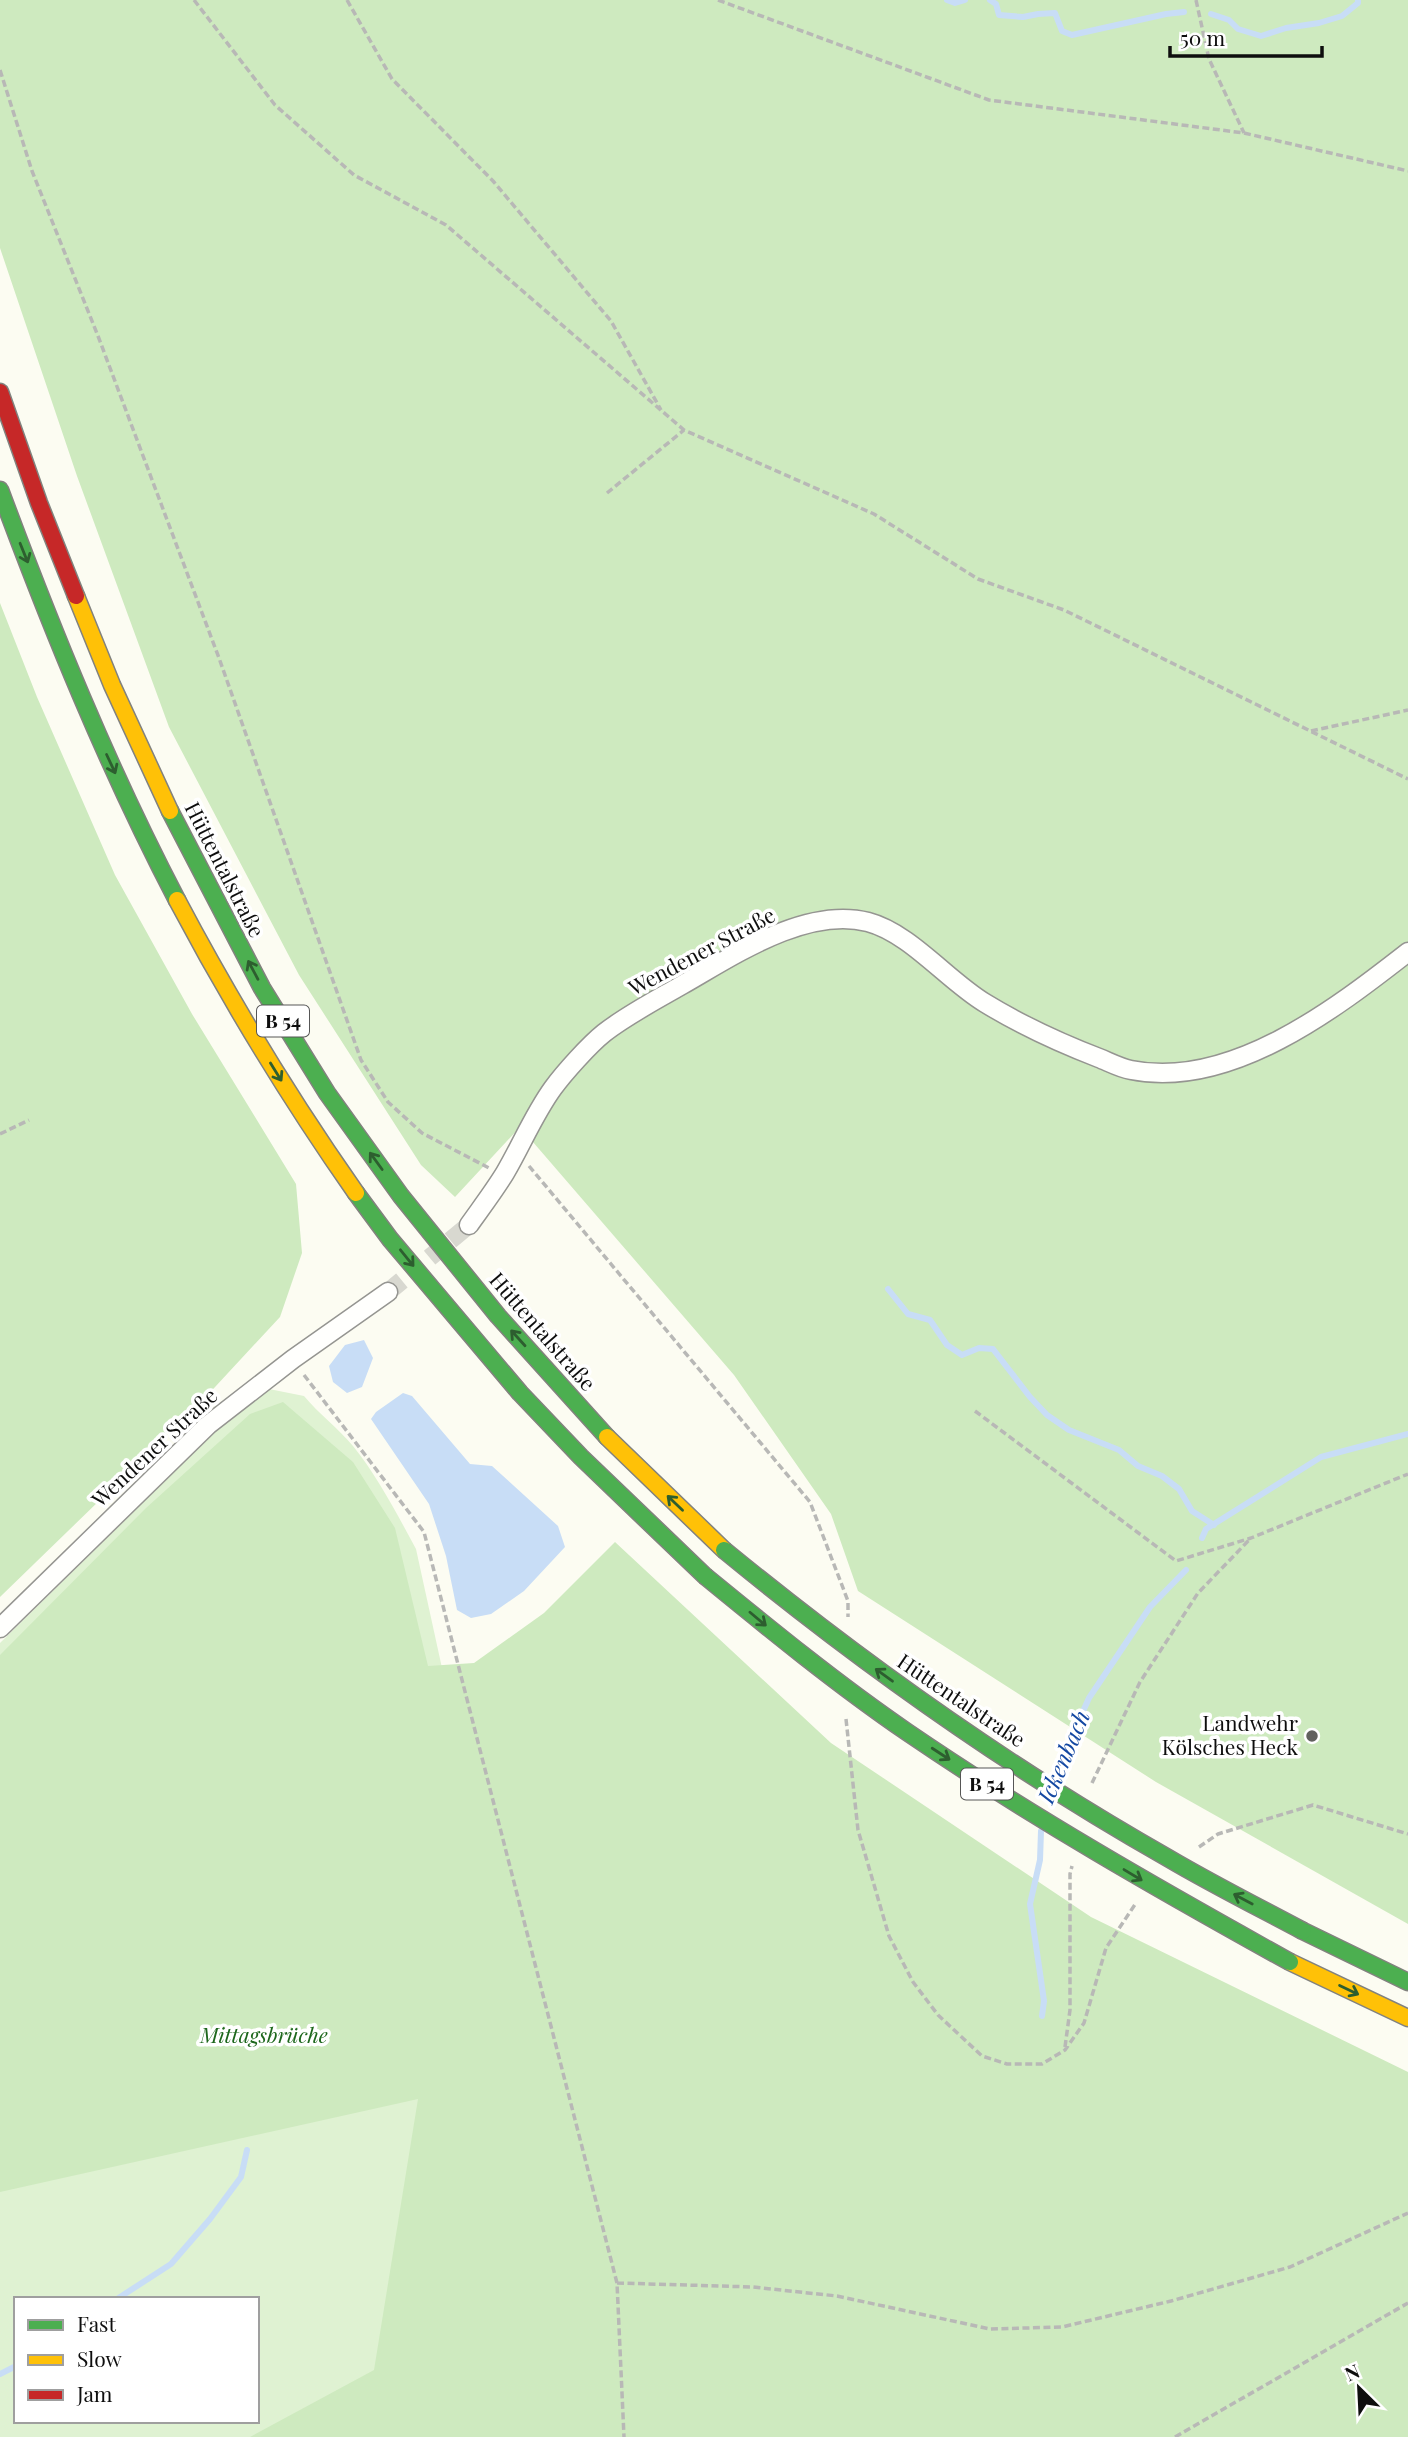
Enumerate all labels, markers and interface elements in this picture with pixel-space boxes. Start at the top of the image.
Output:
scale bar [1170,14,1322,58]
text: 50 m [1180,23,1226,51]
one-way arrow [19,542,32,564]
one-way arrow [105,753,118,774]
street label: Hüttentalstraße [180,797,272,942]
street label: Wendener Straße [622,900,779,1001]
one-way arrow [245,960,259,981]
road number: B 54 [257,1006,309,1036]
one-way arrow [269,1062,283,1082]
one-way arrow [369,1152,383,1171]
one-way arrow [399,1249,414,1267]
street label: Hüttentalstraße [484,1265,603,1396]
one-way arrow [510,1329,526,1347]
street label: Wendener Straße [84,1381,223,1513]
one-way arrow [667,1494,684,1511]
one-way arrow [748,1611,766,1627]
street label: Hüttentalstraße [893,1646,1031,1752]
one-way arrow [875,1667,894,1682]
water label: Ickenbach [1029,1705,1096,1809]
place label: Landwehr Kölsches Heck [1162,1708,1299,1760]
marker: Landwehr Kölsches Heck [1304,1728,1320,1744]
one-way arrow [931,1747,950,1761]
road number: B 54 [961,1768,1013,1800]
one-way arrow [1123,1868,1143,1882]
one-way arrow [1233,1891,1254,1905]
one-way arrow [1338,1984,1359,1997]
park label: Mittagsbrüche [199,2020,328,2048]
legend [14,2297,259,2423]
text: Fast [77,2309,116,2337]
text: Slow [77,2344,122,2372]
north arrow [1324,2353,1394,2423]
text: N [1340,2357,1363,2386]
text: Jam [76,2379,113,2407]

